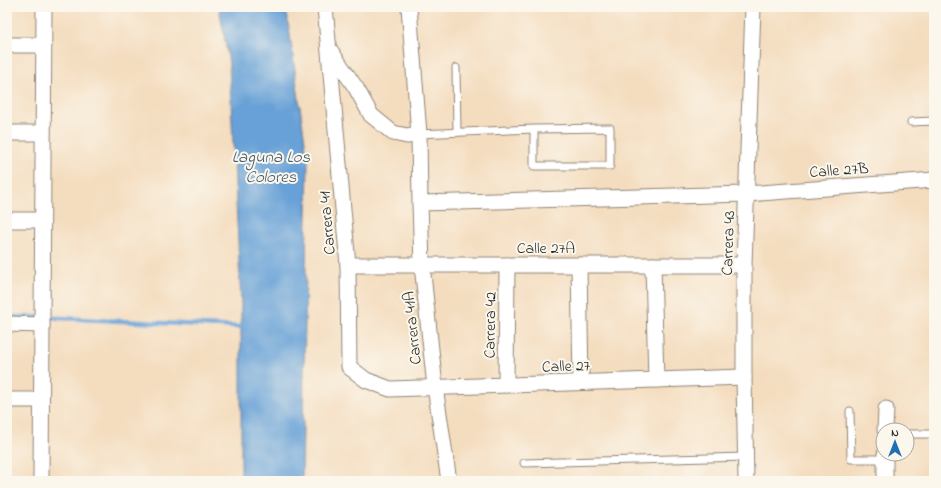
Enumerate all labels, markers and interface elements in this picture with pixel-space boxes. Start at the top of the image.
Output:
water label: Laguna Los Colores [232,145,311,190]
street label: Calle 27B [809,157,870,185]
street label: Carrera 41 [313,190,343,256]
street label: Carrera 43 [716,210,742,276]
street label: Calle 27A [517,237,575,261]
street label: Carrera 41A [397,290,429,366]
street label: Carrera 42 [478,291,504,359]
street label: Calle 27 [541,354,591,380]
north arrow [875,422,915,462]
text: N [891,425,899,441]

